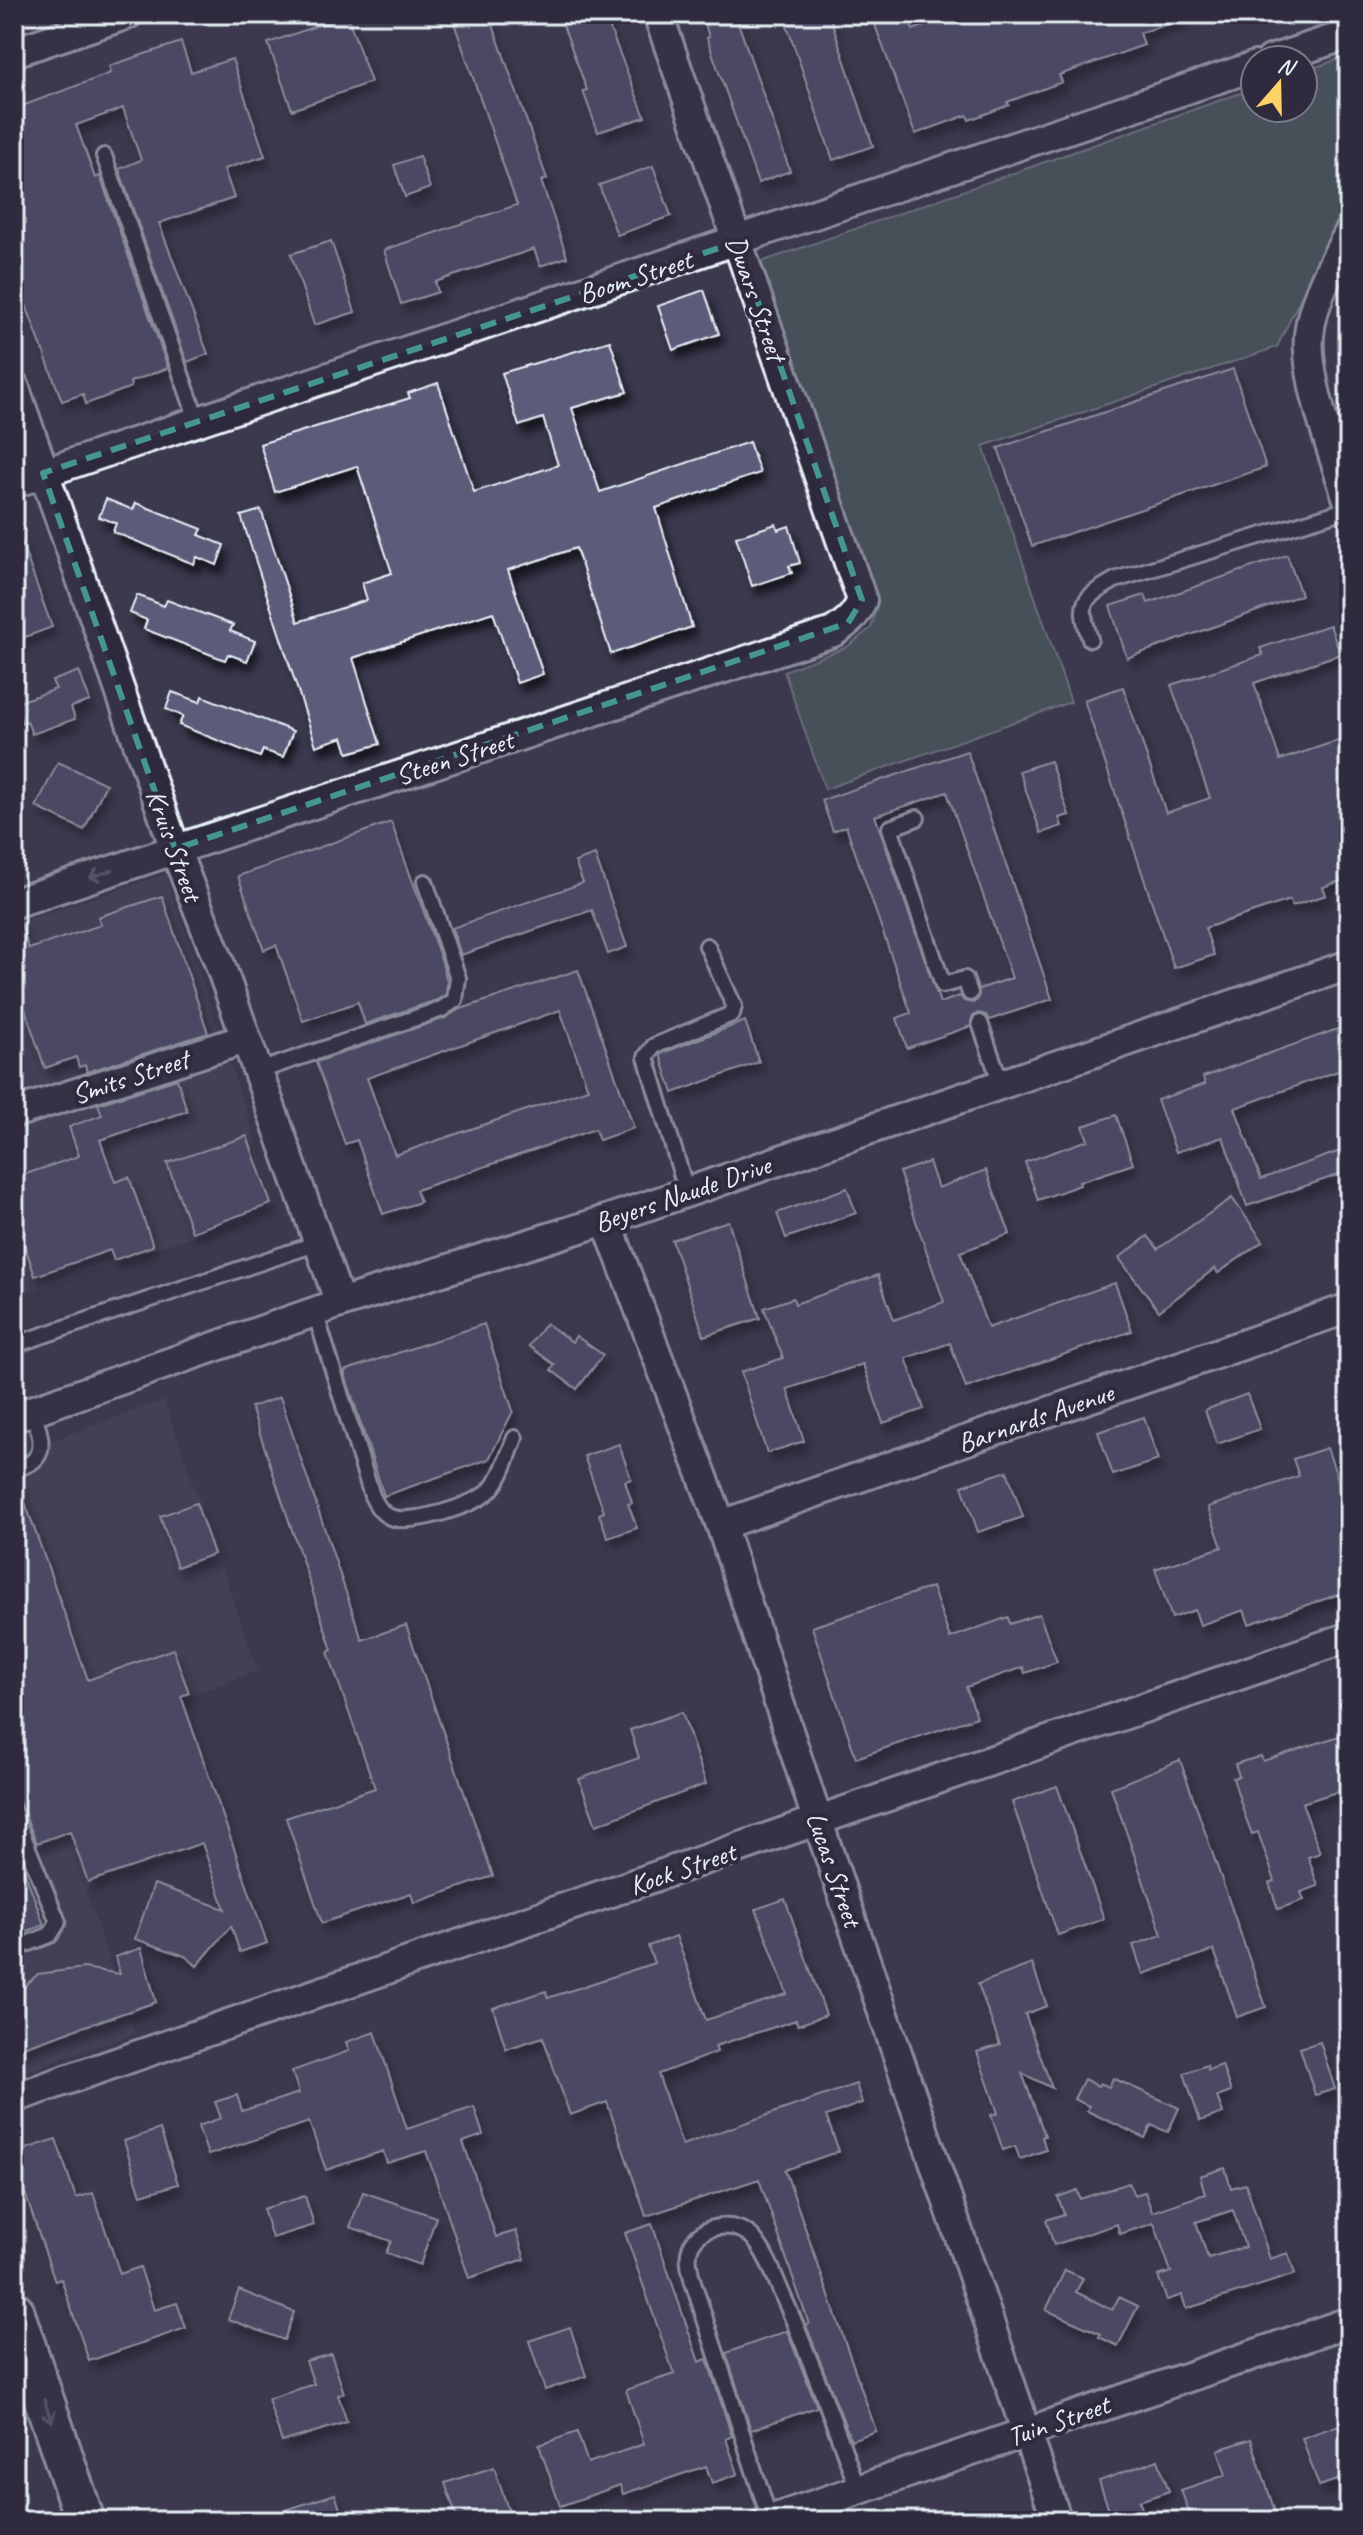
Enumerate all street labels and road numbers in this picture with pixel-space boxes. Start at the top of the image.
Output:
street label: Dwars Street [719,231,795,369]
street label: Boom Street [574,241,699,311]
street label: Steen Street [391,721,520,793]
street label: Kruis Street [138,785,212,908]
street label: Smits Street [67,1040,196,1112]
street label: Beyers Naude Drive [589,1146,777,1240]
street label: Barnards Avenue [953,1374,1120,1460]
street label: Lucas Street [799,1807,871,1934]
street label: Kock Street [625,1833,742,1903]
street label: Tuin Street [1002,2386,1116,2454]

